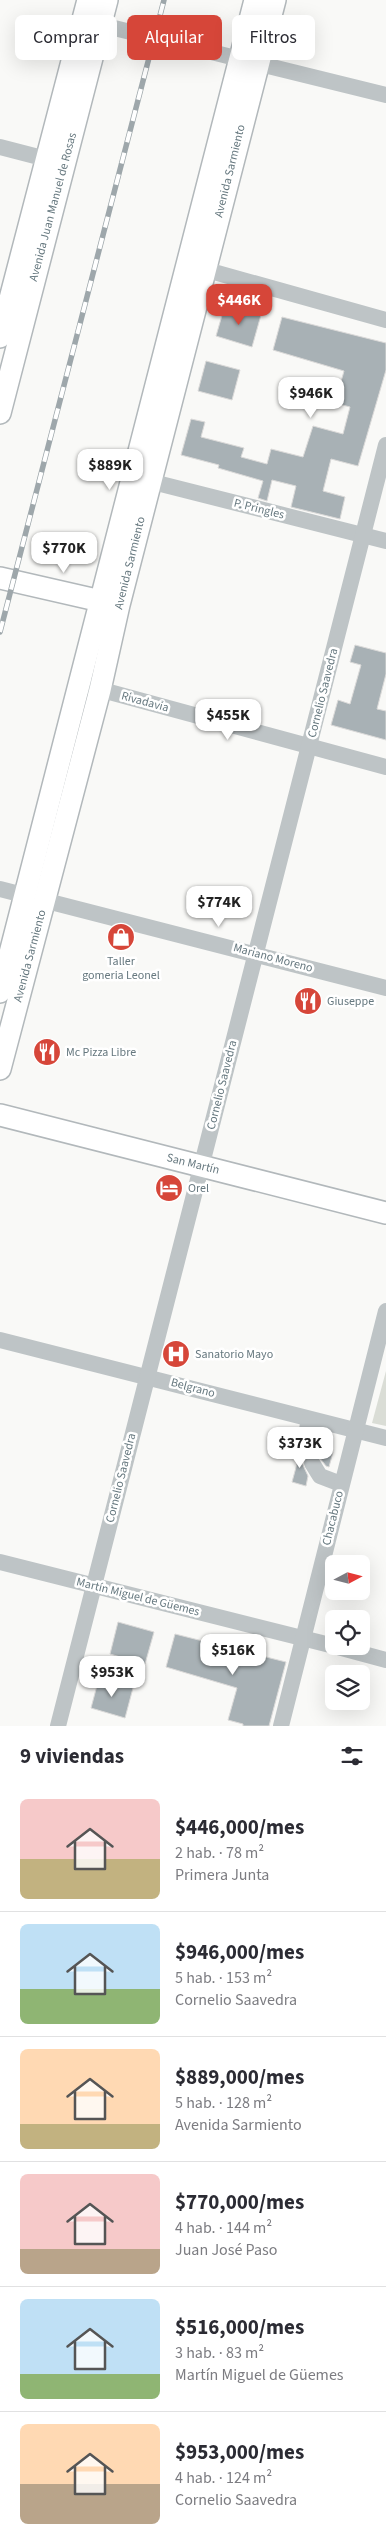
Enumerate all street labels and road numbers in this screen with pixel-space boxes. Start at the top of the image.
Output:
street label: Avenida Sarmiento [210,123,250,219]
street label: Avenida Juan Manuel de Rosas [25,131,81,283]
street label: P. Pringles [232,495,286,523]
street label: Avenida Sarmiento [110,515,150,611]
street label: Cornelio Saavedra [304,647,342,739]
street label: Rivadavia [119,688,171,716]
street label: Avenida Sarmiento [9,908,51,1004]
street label: Mariano Moreno [231,939,315,977]
street label: Cornelio Saavedra [203,1039,241,1131]
street label: San Martín [165,1149,221,1179]
street label: Belgrano [169,1374,217,1402]
street label: Cornelio Saavedra [102,1432,140,1524]
street label: Chacabuco [318,1489,348,1547]
street label: Martín Miguel de Güemes [75,1573,201,1621]

